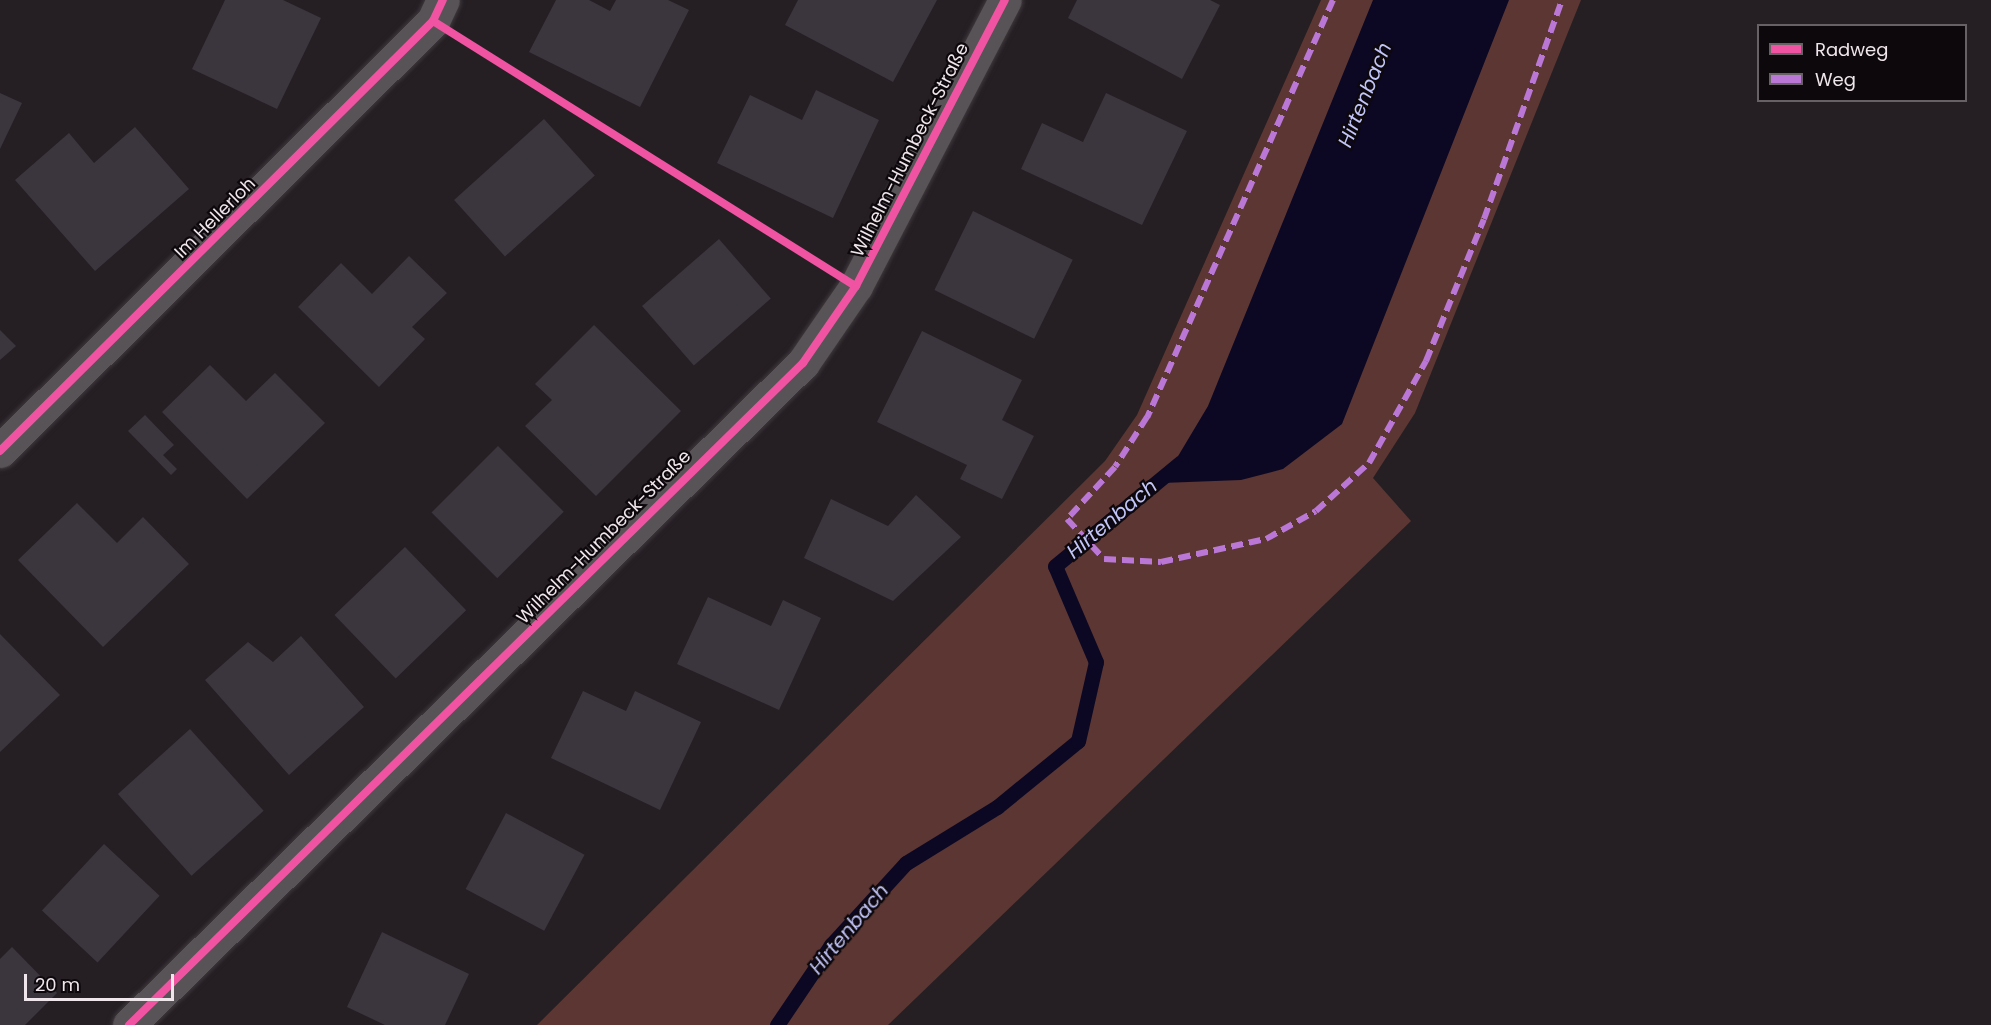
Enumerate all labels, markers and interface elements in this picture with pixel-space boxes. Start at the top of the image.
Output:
legend [1757,24,1967,102]
text: Radweg [1815,37,1888,62]
street label: Wilhelm-Humbeck-Straße [846,39,974,261]
water label: Hirtenbach [1333,39,1397,151]
text: Weg [1815,67,1856,92]
street label: Im Hellerloh [170,173,260,263]
street label: Wilhelm-Humbeck-Straße [512,445,696,629]
water label: Hirtenbach [1062,474,1162,564]
water label: Hirtenbach [804,879,894,979]
scale bar [27,962,177,1000]
text: 20 m [35,972,80,997]

